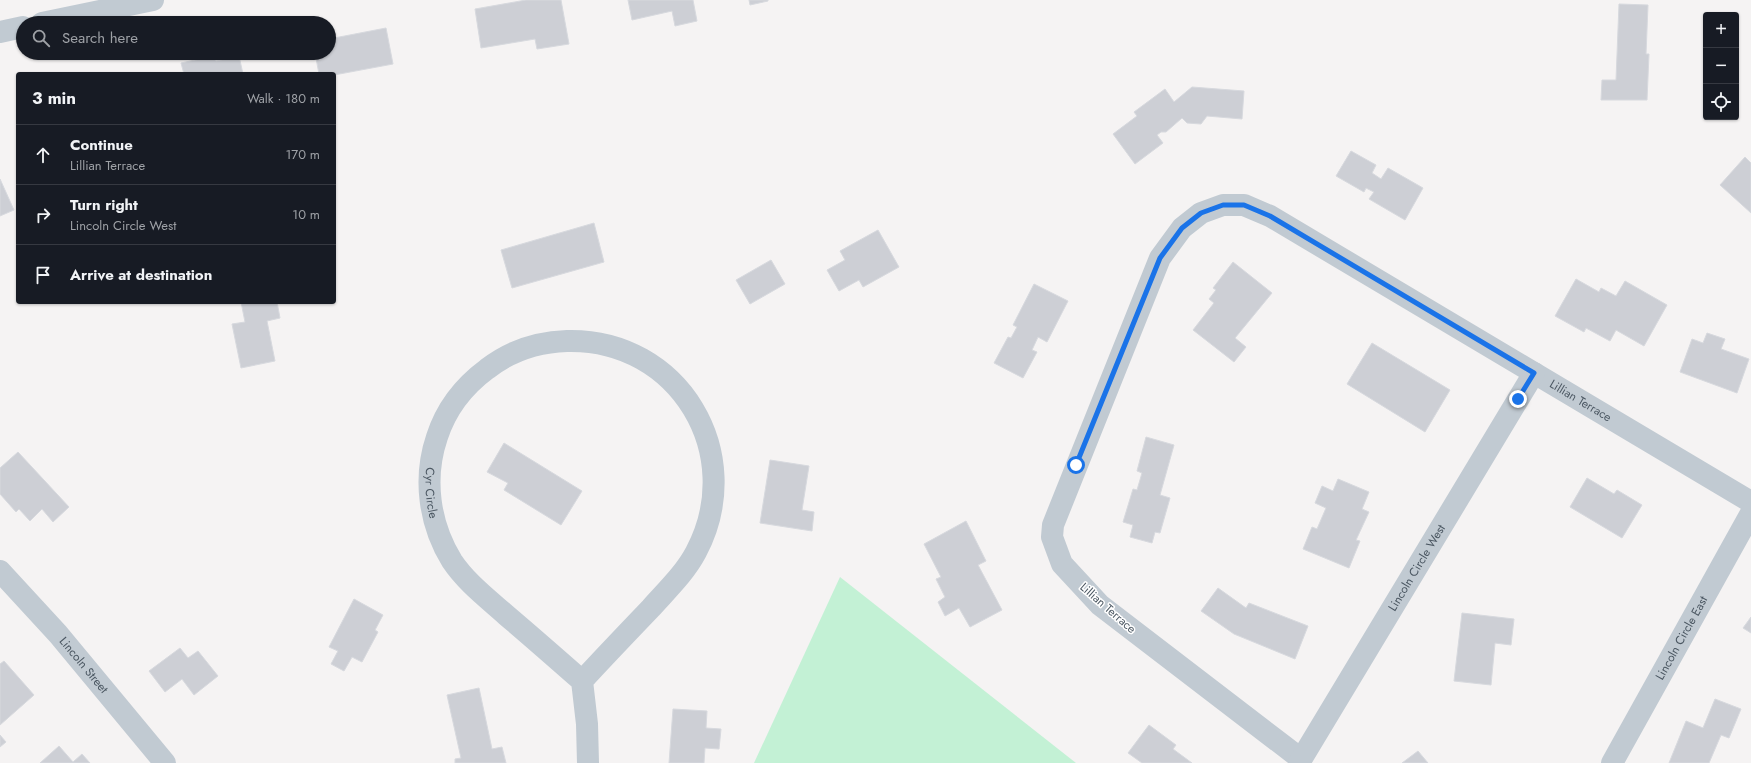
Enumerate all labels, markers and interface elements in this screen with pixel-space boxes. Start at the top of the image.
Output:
map controls [1703,12,1739,120]
button: + [1703,12,1739,48]
search box [16,16,336,60]
icon: search [30,27,52,49]
text: Search here [62,27,138,49]
button: − [1703,48,1739,84]
button: locate [1703,84,1739,120]
text: 3 min [32,86,76,110]
text: Walk · 180 m [247,89,320,108]
text: Continue [70,134,133,156]
icon: ahead [32,144,54,166]
text: 170 m [285,145,320,164]
text: Lillian Terrace [70,156,145,175]
text: Turn right [70,194,138,216]
icon: right [32,204,54,226]
text: 10 m [292,205,320,224]
text: Lincoln Circle West [70,216,176,235]
icon: arrive [32,264,54,286]
text: Arrive at destination [70,264,212,286]
street label: Lillian Terrace [1546,375,1615,426]
route end [1509,390,1527,408]
route start [1067,456,1085,474]
street label: Cyr Circle [420,467,443,520]
street label: Lincoln Circle West [1384,521,1450,614]
street label: Lillian Terrace [1076,578,1140,638]
street label: Lincoln Circle East [1651,593,1712,683]
street label: Lincoln Street [55,633,113,697]

